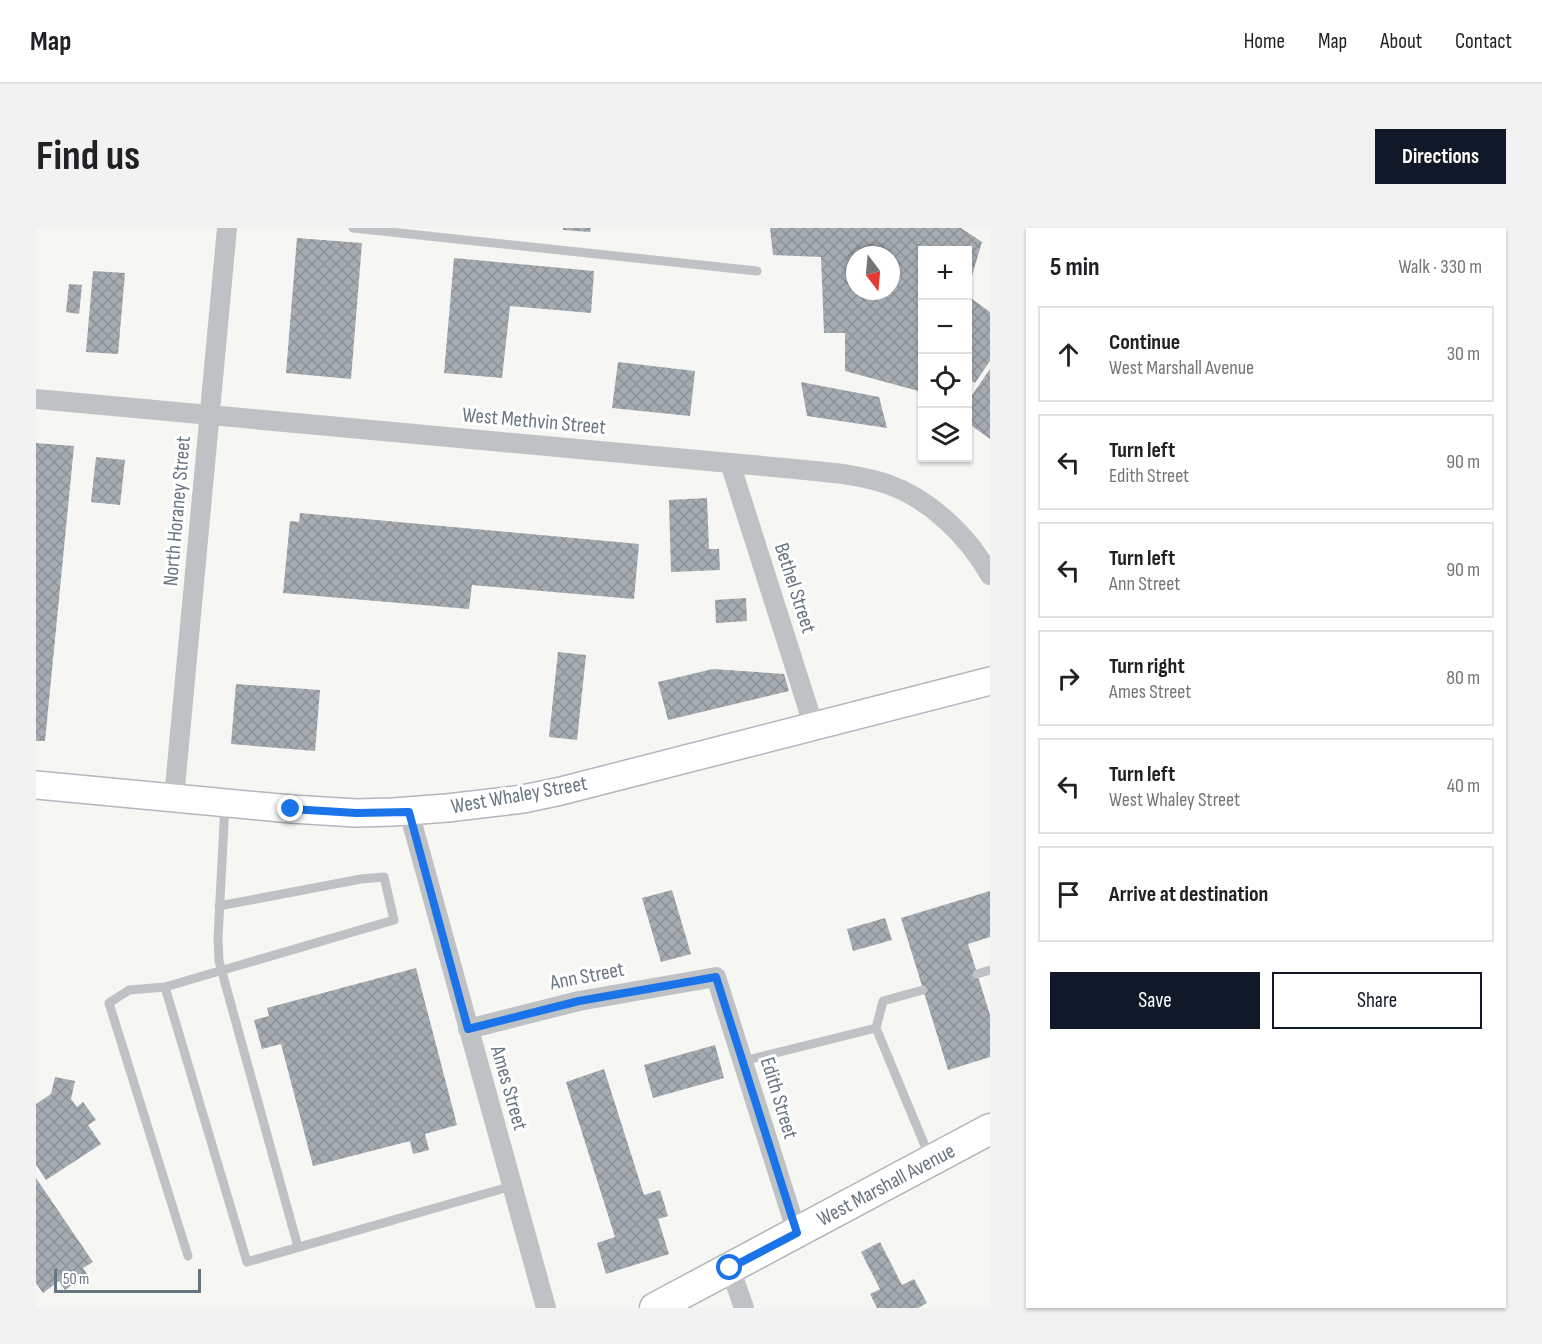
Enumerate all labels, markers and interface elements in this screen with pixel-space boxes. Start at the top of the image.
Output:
text: Map [30,25,71,58]
text: Home [1244,29,1285,54]
text: Map [1318,29,1347,54]
text: About [1380,29,1422,54]
text: Contact [1455,29,1512,54]
button: Directions [1375,129,1506,184]
text: Find us [36,131,140,182]
north arrow [846,246,900,300]
map controls [918,246,972,462]
button: + [918,246,972,300]
text: 5 min [1050,252,1100,283]
text: Walk · 330 m [1398,255,1482,279]
button: − [918,300,972,354]
text: Continue [1109,329,1180,356]
icon: ahead [1052,338,1085,371]
text: 30 m [1447,342,1480,366]
button: locate [918,354,972,408]
text: West Marshall Avenue [1109,356,1254,380]
street label: West Methvin Street [461,402,607,440]
button: layers [918,408,972,462]
street label: North Horaney Street [158,435,196,587]
text: Turn left [1109,437,1175,464]
icon: left [1052,446,1085,479]
text: 90 m [1446,450,1480,474]
text: Edith Street [1109,464,1189,488]
street label: Bethel Street [769,540,821,636]
text: Turn left [1109,545,1175,572]
icon: left [1052,554,1085,587]
text: 90 m [1446,558,1480,582]
text: Ann Street [1109,572,1180,596]
text: Turn right [1109,653,1185,680]
icon: right [1052,662,1085,695]
text: 80 m [1446,666,1480,690]
text: Ames Street [1109,680,1191,704]
text: Turn left [1109,761,1175,788]
icon: left [1052,770,1085,803]
street label: West Whaley Street [449,771,589,819]
text: 40 m [1447,774,1480,798]
text: West Whaley Street [1109,788,1240,812]
route end [277,795,303,821]
icon: arrive [1052,878,1085,911]
text: Arrive at destination [1109,881,1268,908]
street label: Ann Street [547,957,626,996]
button: Save [1050,972,1260,1029]
button: Share [1272,972,1482,1029]
street label: Ames Street [485,1042,533,1133]
street label: Edith Street [755,1054,803,1142]
street label: West Marshall Avenue [813,1138,959,1232]
route start [716,1254,742,1280]
scale bar [54,1266,201,1294]
text: 50 m [63,1270,89,1289]

